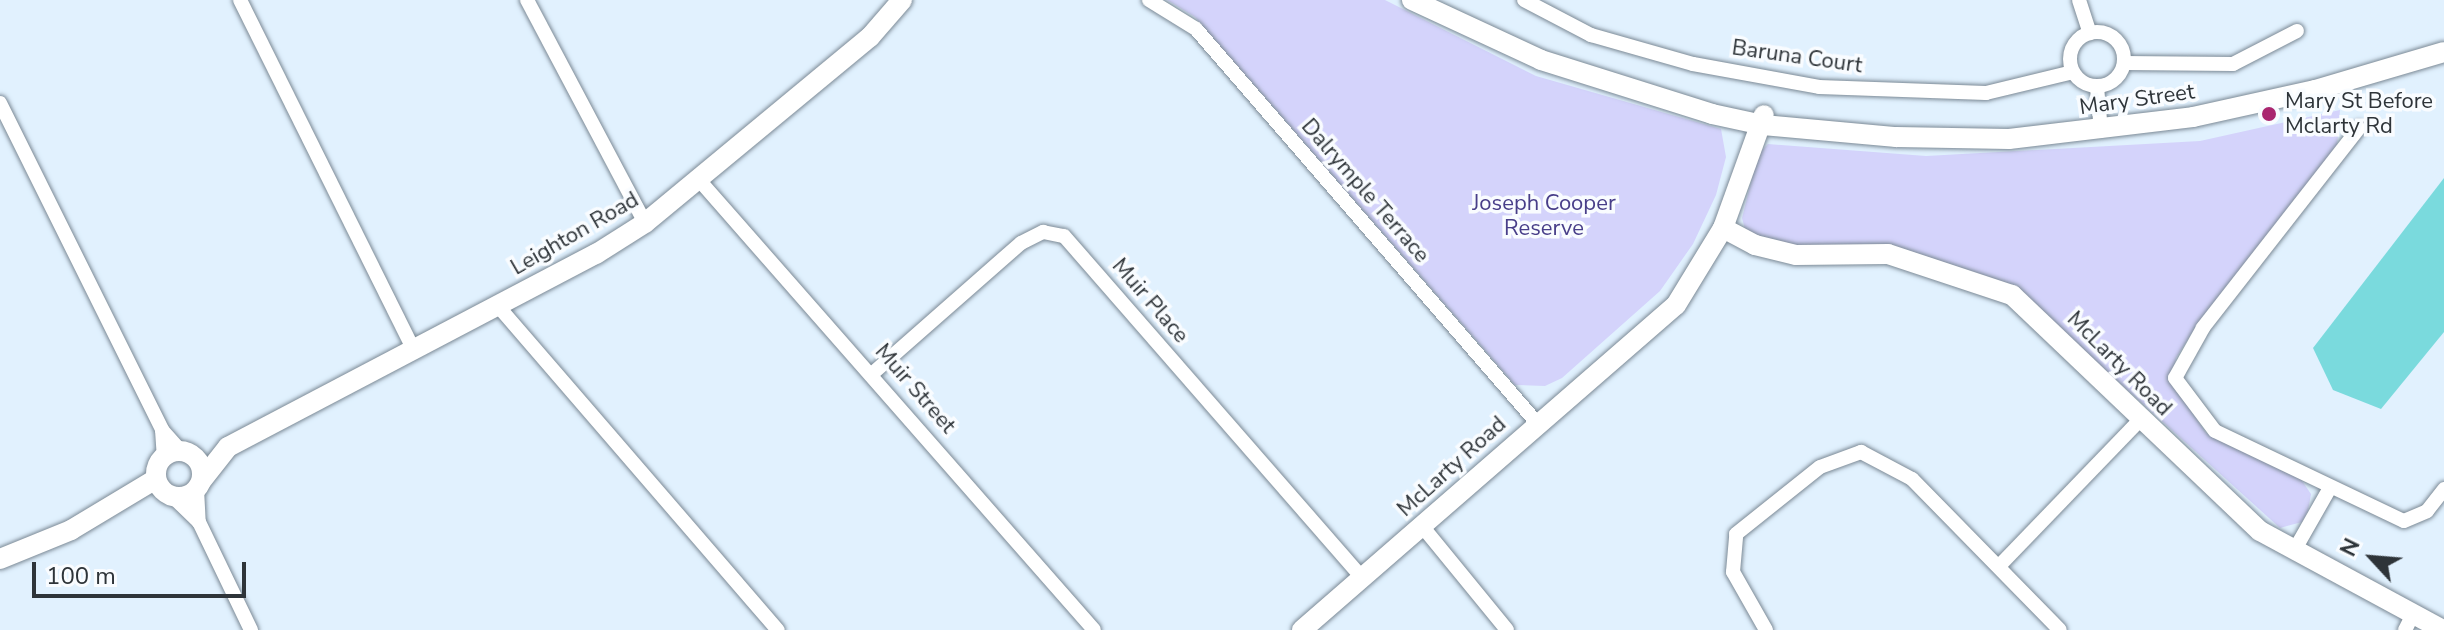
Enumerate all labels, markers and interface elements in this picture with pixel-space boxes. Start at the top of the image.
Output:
street label: Baruna Court [1730,35,1864,79]
street label: Mary Street [2078,79,2196,121]
place label: Mary St Before Mclarty Rd [2285,88,2433,140]
marker: Mary St Before Mclarty Rd [2260,105,2278,123]
street label: Dalrymple Terrace [1295,114,1435,268]
street label: Leighton Road [506,187,644,281]
park label: Joseph Cooper Reserve [1472,190,1616,242]
street label: Muir Place [1106,253,1194,349]
street label: McLarty Road [2061,306,2177,422]
street label: Muir Street [869,339,961,439]
street label: McLarty Road [1392,411,1512,523]
north arrow [2332,518,2412,598]
text: N [2333,534,2368,561]
scale bar [36,546,250,596]
text: 100 m [46,560,116,592]

